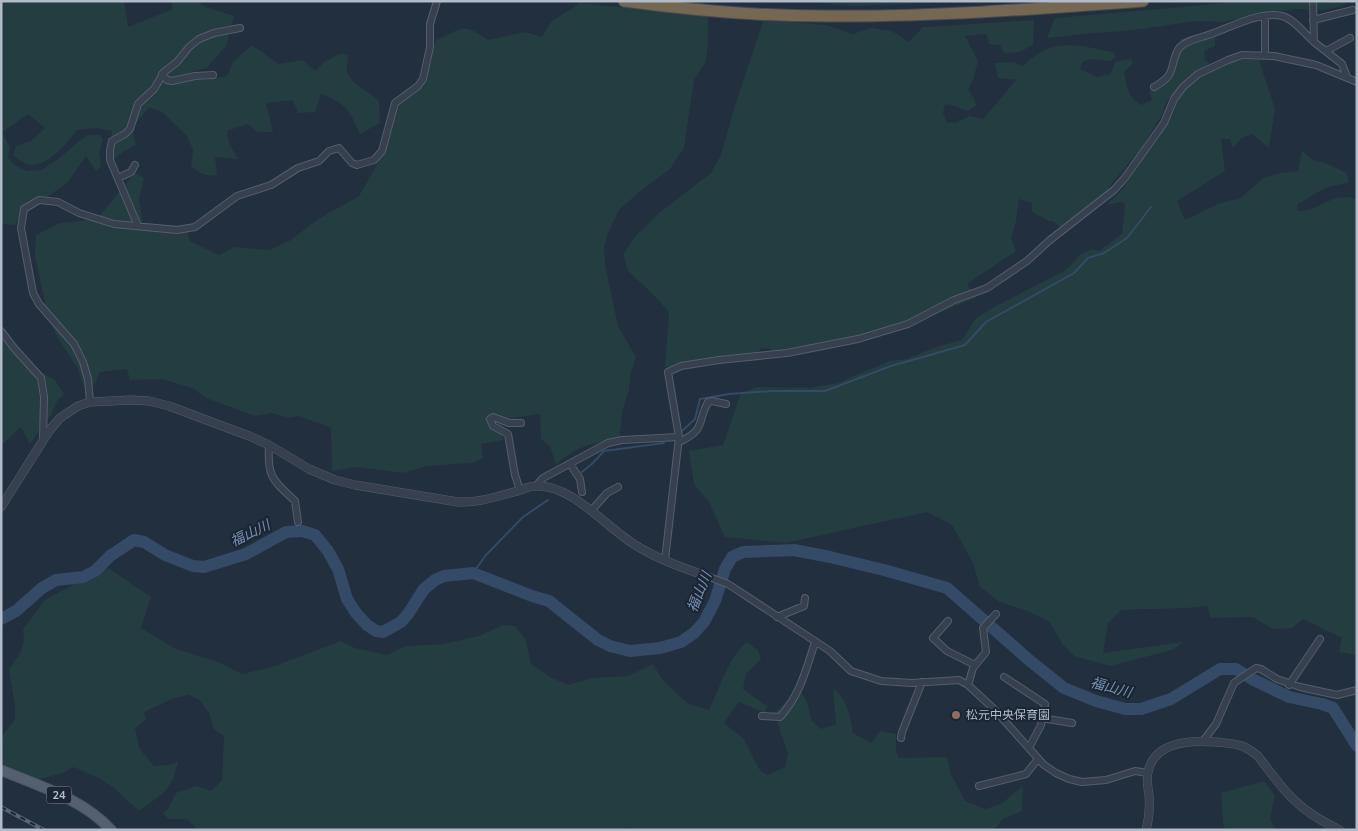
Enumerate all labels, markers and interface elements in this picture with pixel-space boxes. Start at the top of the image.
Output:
water label: 福山川 [227,515,275,551]
water label: 福山川 [683,567,717,615]
water label: 福山川 [1088,673,1136,703]
place label: 松元中央保育園 [966,707,1050,723]
marker: 松元中央保育園 [950,709,962,721]
road number: 24 [46,786,72,804]

